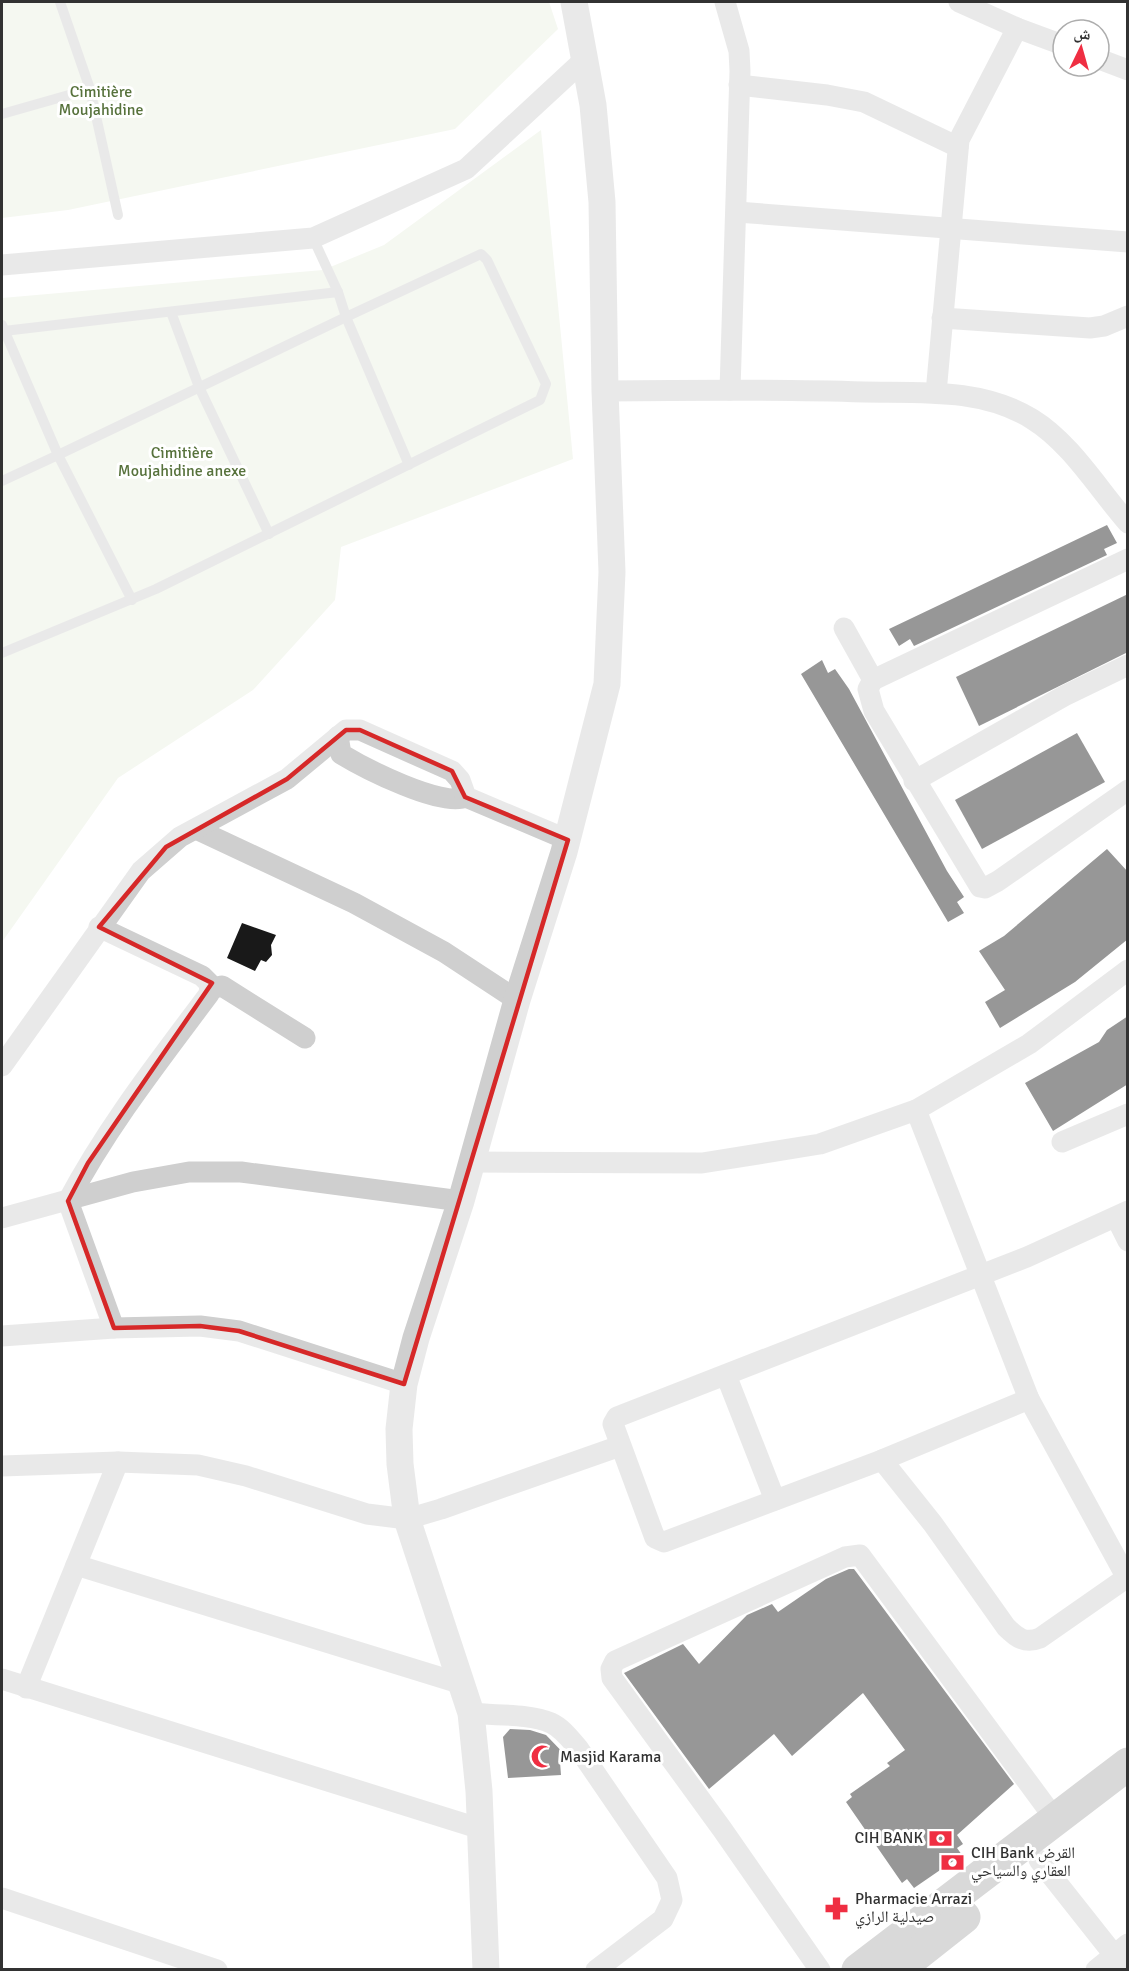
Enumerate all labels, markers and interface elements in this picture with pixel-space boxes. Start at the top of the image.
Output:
north arrow [1051,18,1111,78]
text: ش [1073,23,1092,45]
park label: Cimitière Moujahidine [58,82,144,120]
park label: Cimitière Moujahidine anexe [118,443,246,481]
mosque icon: Masjid Karama [529,1744,555,1770]
place label: Masjid Karama [560,1747,661,1767]
bank icon: CIH BANK [928,1825,954,1851]
place label: CIH BANK [854,1828,923,1848]
place label: CIH Bank القرض العقاري والسياحي [971,1843,1075,1883]
bank icon: CIH Bank القرض العقاري والسياحي [940,1849,966,1875]
place label: Pharmacie Arrazi صيدلية الرازي [855,1889,972,1929]
pharmacy icon: Pharmacie Arrazi صيدلية الرازي [824,1895,850,1921]

